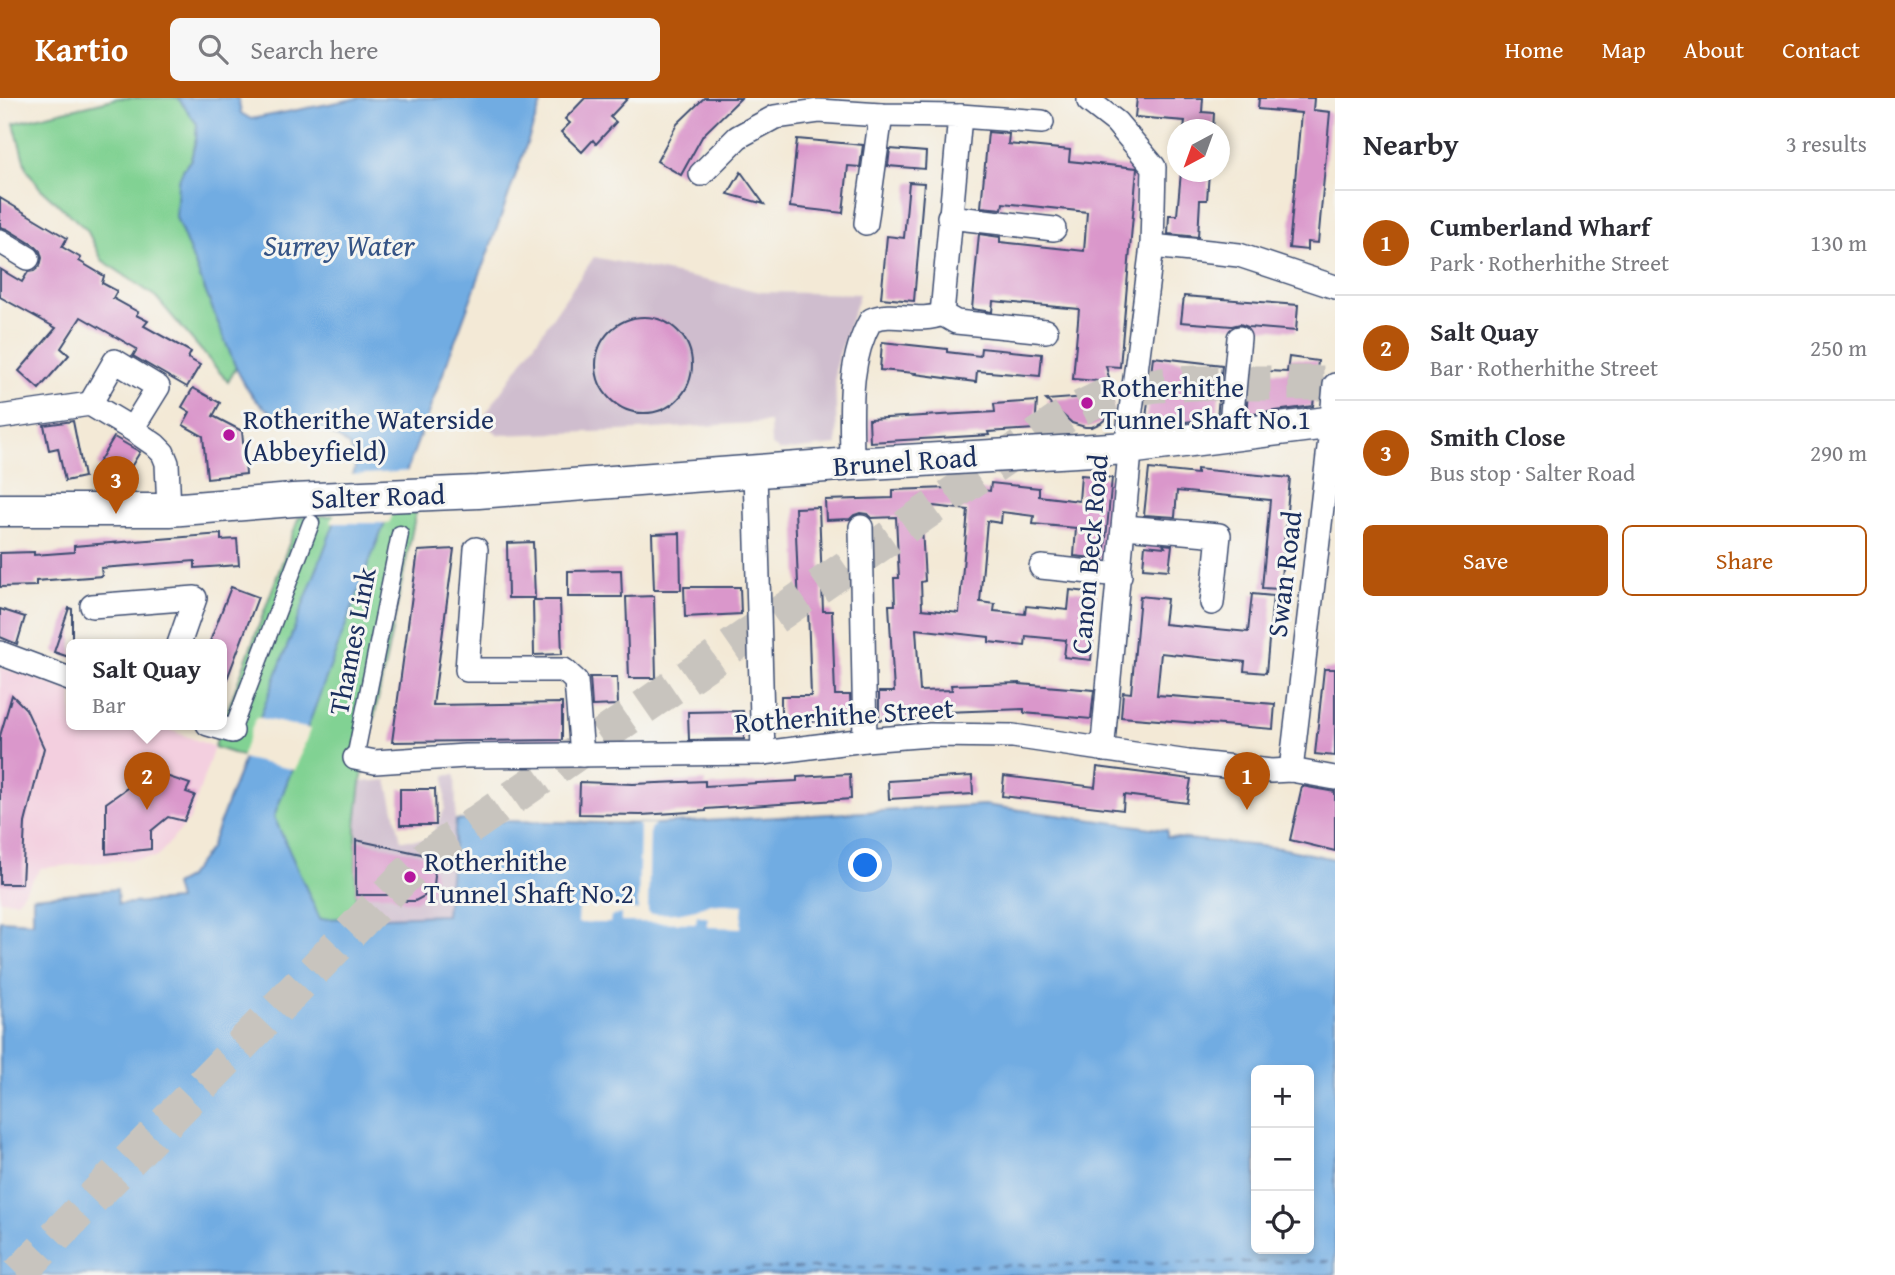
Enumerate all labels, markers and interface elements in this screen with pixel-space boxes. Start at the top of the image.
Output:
search box [170,18,660,81]
text: Kartio [35,25,128,73]
icon: search [194,30,232,68]
text: Search here [250,30,379,69]
text: Home [1505,32,1564,67]
text: Map [1602,32,1646,67]
text: About [1684,32,1744,67]
text: Contact [1782,32,1860,67]
north arrow [1167,119,1230,182]
text: Nearby [1363,122,1459,166]
text: 3 results [1786,127,1867,160]
text: Cumberland Wharf [1430,207,1650,246]
water label: Surrey Water [263,223,416,267]
text: 1 [1380,226,1392,259]
text: 130 m [1810,226,1867,259]
text: Park · Rotherhithe Street [1430,246,1669,279]
text: Salt Quay [1430,312,1539,351]
text: 2 [1380,331,1392,364]
text: 250 m [1810,331,1867,364]
text: Bar · Rotherhithe Street [1430,351,1658,384]
place label: Rotherhithe Tunnel Shaft No.1 [1101,366,1311,439]
marker: Rotherhithe Tunnel Shaft No.1 [1079,395,1095,411]
place label: Rotherithe Waterside (Abbeyfield) [243,398,494,471]
text: Smith Close [1430,417,1565,456]
marker: Rotherithe Waterside (Abbeyfield) [221,427,237,443]
street label: Brunel Road [832,435,978,486]
text: 3 [1380,436,1392,469]
text: 290 m [1810,436,1867,469]
street label: Canon Beck Road [1059,452,1118,656]
pin: 3 [93,456,139,514]
text: Bus stop · Salter Road [1430,456,1635,489]
street label: Salter Road [310,473,446,518]
street label: Swan Road [1255,508,1312,639]
button: Save [1363,525,1608,596]
button: Share [1622,525,1867,596]
street label: Thames Link [317,563,386,718]
popup [66,639,227,730]
text: Salt Quay [92,649,201,688]
street label: Rotherhithe Street [733,686,955,743]
text: Bar [92,688,126,721]
pin: 2 [124,752,170,810]
pin: 1 [1224,752,1270,810]
place label: Rotherhithe Tunnel Shaft No.2 [424,840,634,913]
your location [848,848,882,882]
marker: Rotherhithe Tunnel Shaft No.2 [402,869,418,885]
map controls [1251,1065,1314,1254]
button: + [1251,1065,1314,1128]
button: − [1251,1128,1314,1191]
button: locate [1251,1191,1314,1254]

